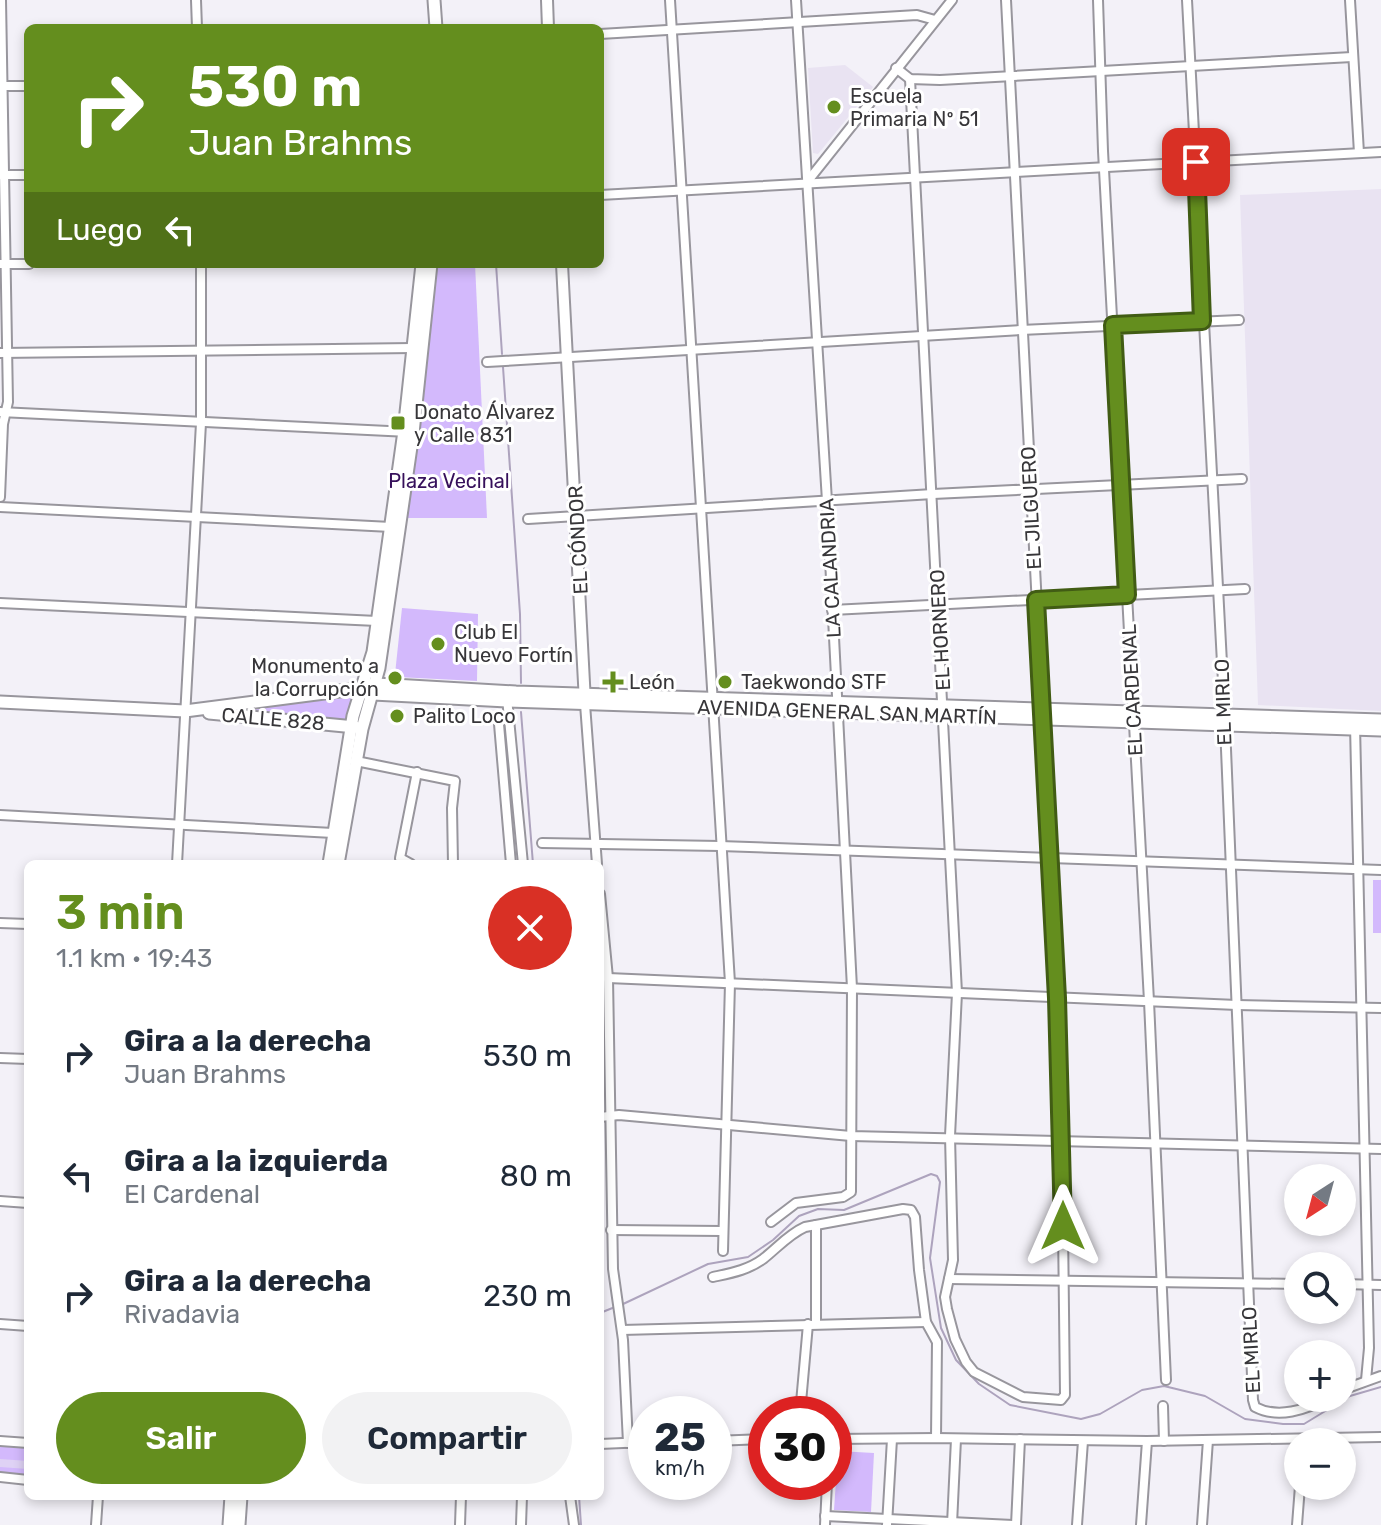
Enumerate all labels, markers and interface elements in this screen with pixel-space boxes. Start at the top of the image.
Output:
text: 530 m [188,54,362,120]
icon: right [56,56,160,160]
place label: Escuela Primaria Nº 51 [850,84,979,131]
marker: Escuela Primaria Nº 51 [825,98,843,116]
text: Juan Brahms [188,121,412,164]
pin [1162,128,1230,196]
icon: arrive [1174,140,1218,184]
icon: left [158,208,202,252]
text: Luego [56,212,142,248]
place label: Donato Álvarez y Calle 831 [414,400,555,447]
marker: Donato Álvarez y Calle 831 [389,414,407,432]
street label: EL JILGUERO [1016,446,1046,570]
park label: Plaza Vecinal [388,469,510,493]
street label: EL CÓNDOR [563,485,593,595]
street label: LA CALANDRIA [814,498,846,638]
street label: EL HORNERO [925,569,955,691]
place label: Club El Nuevo Fortín [454,620,573,667]
street label: EL CARDENAL [1117,624,1147,756]
marker: Club El Nuevo Fortín [429,635,447,653]
place label: Monumento a la Corrupción [251,654,379,701]
street label: EL MIRLO [1209,658,1237,746]
marker: Monumento a la Corrupción [386,669,404,687]
place label: León [629,670,675,694]
place label: Taekwondo STF [741,670,886,694]
marker: León [604,673,622,691]
marker: Taekwondo STF [716,673,734,691]
street label: AVENIDA GENERAL SAN MARTÍN [697,695,997,729]
street label: CALLE 828 [220,703,326,735]
place label: Palito Loco [413,704,516,728]
marker: Palito Loco [388,707,406,725]
text: 3 min [56,884,185,941]
button: close [488,886,572,970]
text: 1.1 km · 19:43 [56,943,212,974]
text: Gira a la derecha [124,1023,371,1059]
icon: right [56,1034,100,1078]
text: 530 m [483,1038,572,1074]
text: Juan Brahms [124,1059,286,1090]
text: Gira a la izquierda [124,1143,388,1179]
icon: left [56,1154,100,1198]
text: 80 m [500,1158,572,1194]
north arrow [1284,1164,1356,1236]
map controls [1284,1164,1356,1500]
text: El Cardenal [124,1179,260,1210]
position arrow [1021,1184,1105,1268]
button: search [1284,1252,1356,1324]
text: Gira a la derecha [124,1263,371,1299]
icon: right [56,1274,100,1318]
text: 230 m [483,1278,572,1314]
text: Rivadavia [124,1299,240,1330]
street label: EL MIRLO [1237,1306,1265,1394]
button: + [1284,1340,1356,1412]
button: Salir [56,1392,306,1484]
button: Compartir [322,1392,572,1484]
speed limit sign: 30 [748,1396,852,1500]
text: 25 [654,1414,706,1461]
button: − [1284,1428,1356,1500]
text: km/h [655,1456,705,1480]

